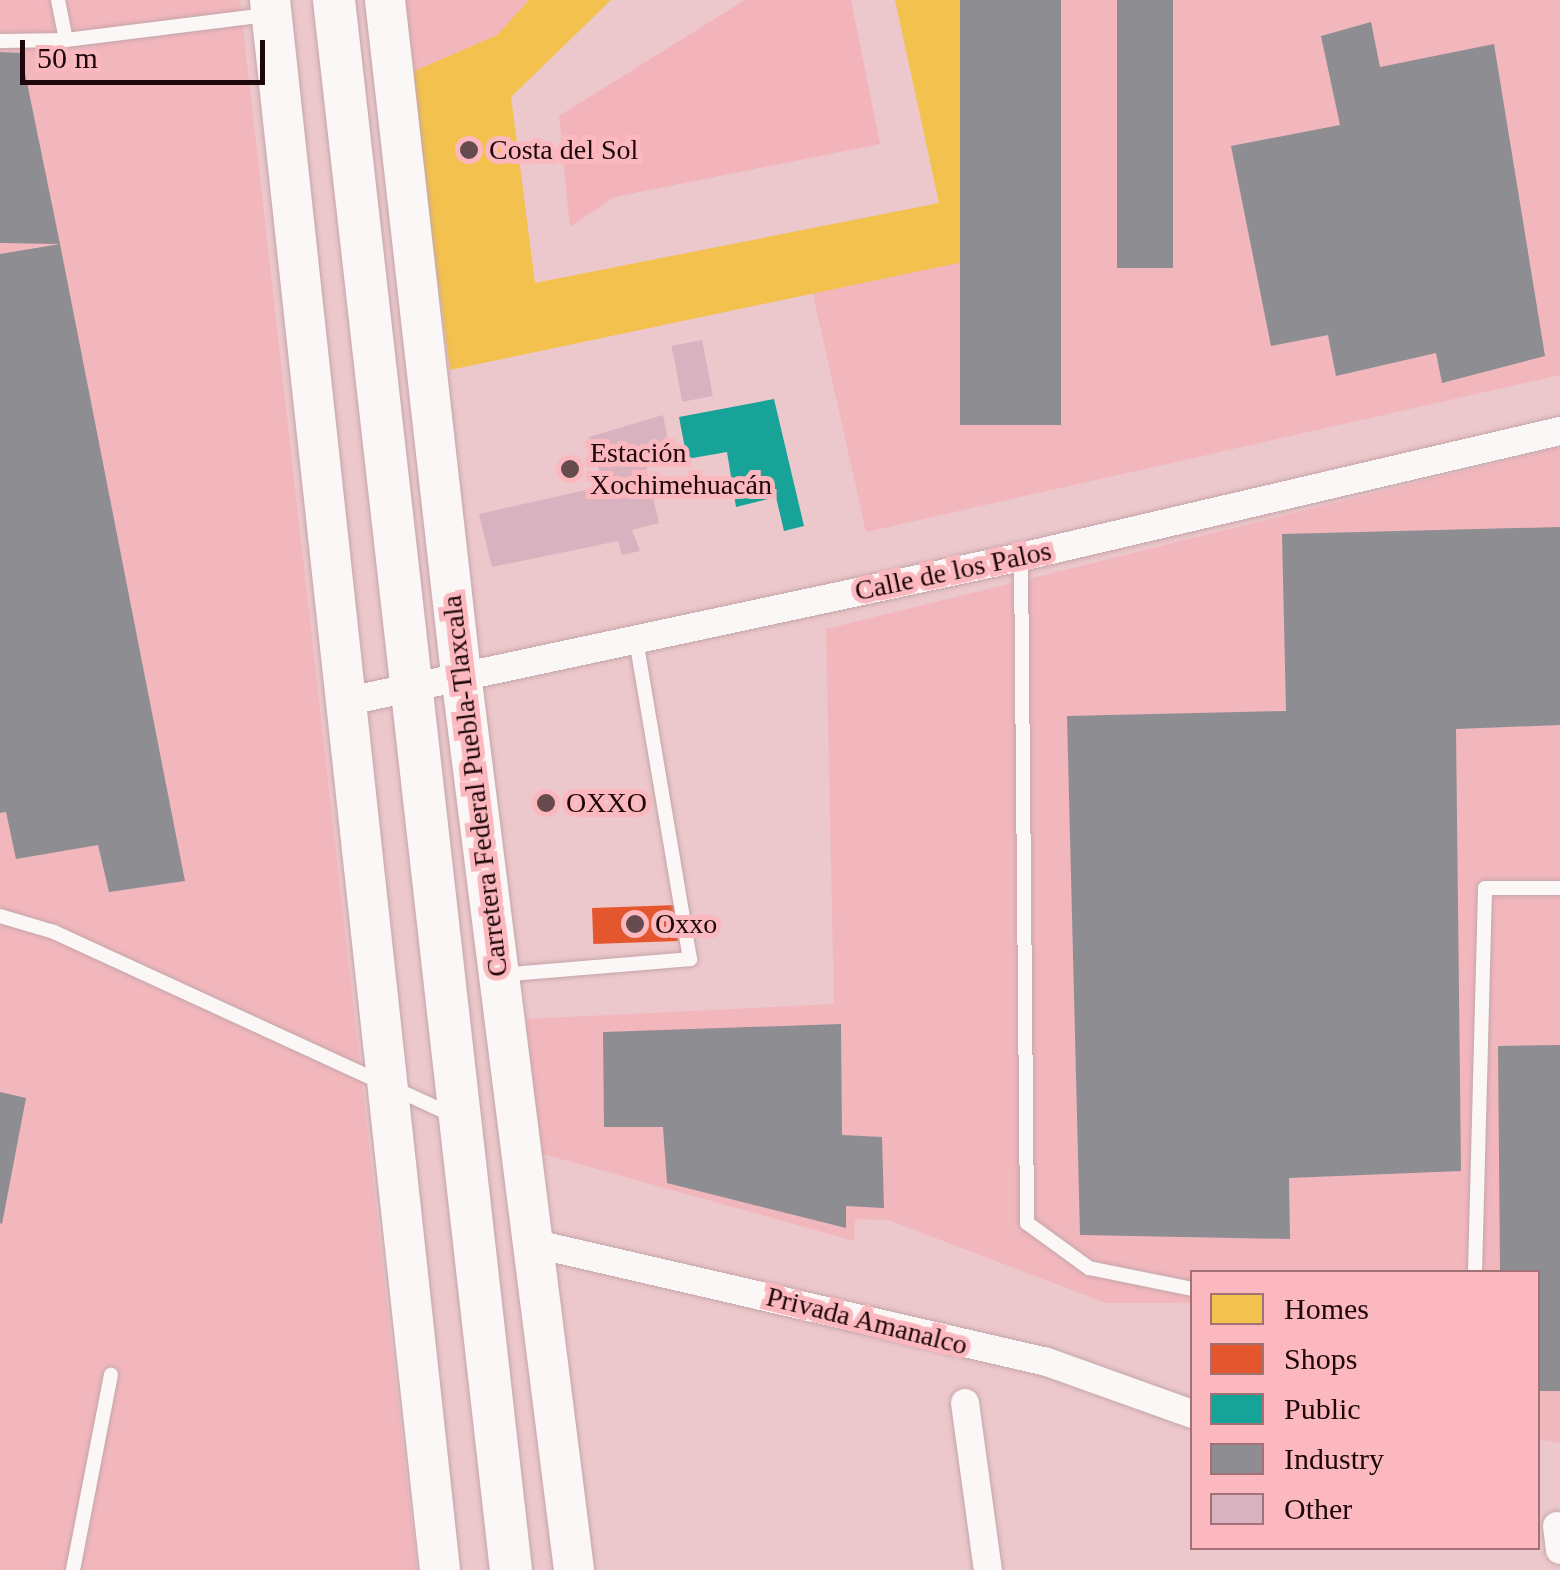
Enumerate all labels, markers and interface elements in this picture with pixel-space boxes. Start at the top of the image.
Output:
scale bar [25,20,270,82]
text: 50 m [37,41,98,74]
place label: Costa del Sol [489,133,638,167]
marker: Costa del Sol [458,139,480,161]
place label: Estación Xochimehuacán [590,436,772,502]
marker: Estación Xochimehuacán [559,458,581,480]
street label: Calle de los Palos [852,534,1054,608]
street label: Carretera Federal Puebla-Tlaxcala [435,593,515,979]
place label: OXXO [566,786,647,820]
marker: OXXO [535,792,557,814]
place label: Oxxo [655,907,717,941]
marker: Oxxo [624,913,646,935]
legend [1190,1270,1540,1550]
street label: Privada Amanalco [762,1280,972,1362]
text: Homes [1284,1292,1369,1325]
text: Shops [1284,1342,1357,1375]
text: Public [1284,1392,1361,1425]
text: Industry [1284,1442,1384,1475]
text: Other [1284,1492,1352,1525]

